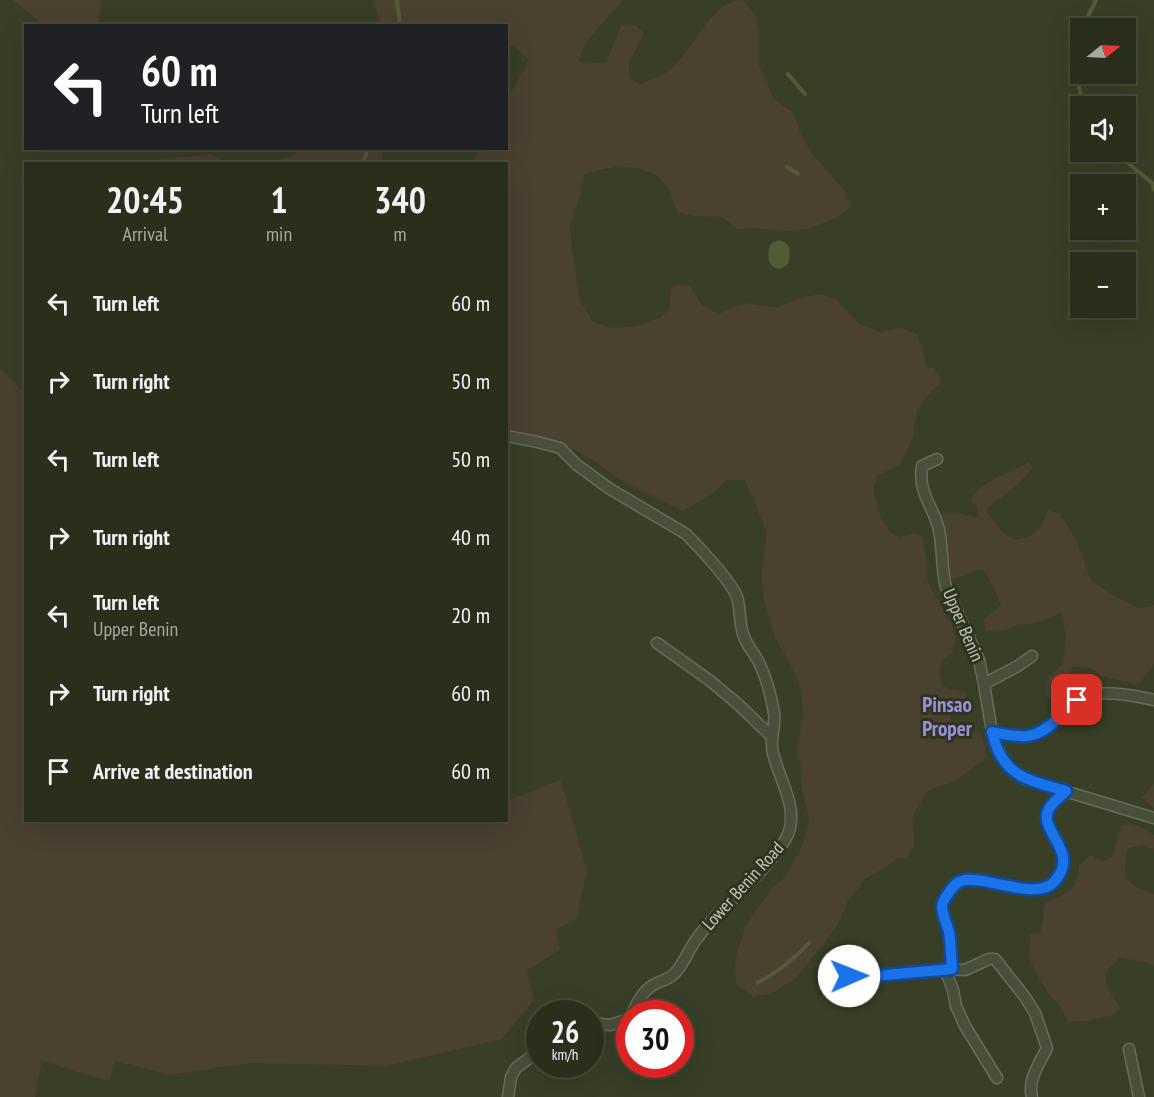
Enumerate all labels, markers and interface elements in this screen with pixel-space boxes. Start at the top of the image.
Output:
north arrow [1070,18,1136,84]
map controls [1070,18,1136,318]
text: 60 m [141,43,218,98]
icon: left [42,48,120,126]
text: Turn left [141,96,219,130]
button: sound [1070,96,1136,162]
button: + [1070,174,1136,240]
text: 20:45 [106,176,184,223]
text: 1 [270,176,288,223]
text: 340 [374,176,426,223]
text: Arrival [122,221,168,247]
text: min [266,221,292,247]
text: m [394,221,407,247]
button: − [1070,252,1136,318]
icon: left [42,287,75,320]
text: Turn left [93,289,159,317]
text: 60 m [451,289,490,317]
icon: right [42,365,75,398]
text: Turn right [93,367,170,395]
text: 50 m [451,367,490,395]
icon: left [42,443,75,476]
text: Turn left [93,445,159,473]
text: 50 m [451,445,490,473]
icon: right [42,521,75,554]
text: Turn right [93,523,170,551]
text: 40 m [451,523,490,551]
street label: Upper Benin [938,585,989,665]
text: Turn left [93,588,159,616]
icon: left [42,599,75,632]
text: 20 m [451,601,490,629]
text: Upper Benin [93,616,178,642]
pin [1051,674,1102,725]
icon: right [42,677,75,710]
text: Turn right [93,679,170,707]
text: 60 m [451,679,490,707]
icon: arrive [1060,683,1093,716]
district label: Pinsao Proper [922,691,973,742]
icon: arrive [42,755,75,788]
text: Arrive at destination [93,757,253,785]
text: 60 m [451,757,490,785]
street label: Lower Benin Road [697,837,788,935]
position arrow [817,944,881,1008]
speed limit sign: 30 [616,1000,694,1078]
text: 26 [551,1012,579,1051]
text: km/h [552,1045,578,1064]

